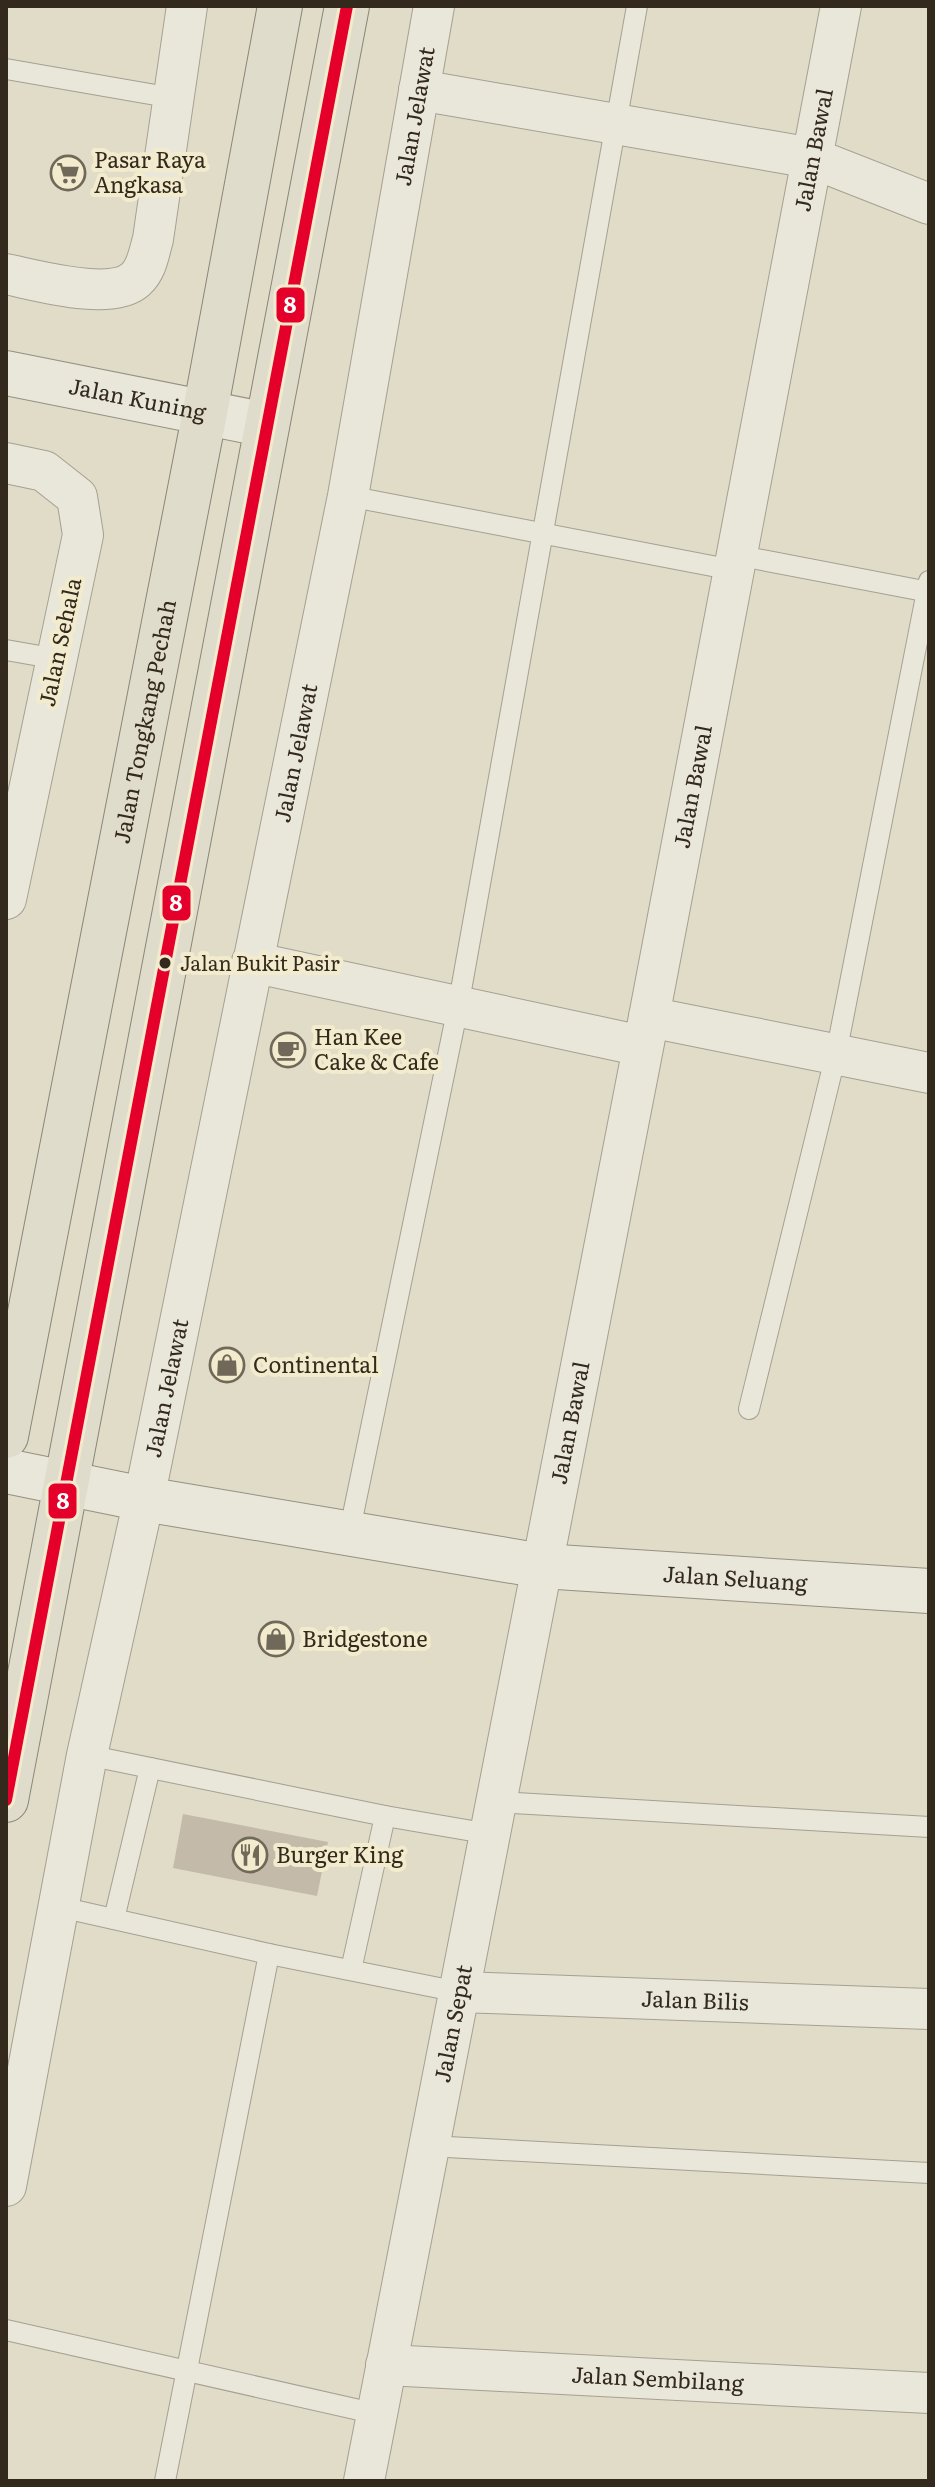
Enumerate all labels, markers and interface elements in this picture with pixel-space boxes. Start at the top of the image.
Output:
street label: Jalan Jelawat [385,44,442,188]
street label: Jalan Bawal [784,85,840,214]
place label: Pasar Raya Angkasa [94,142,206,200]
supermarket icon: Pasar Raya Angkasa [49,154,87,192]
line badge: 8 [275,286,306,324]
text: 8 [284,287,297,320]
street label: Jalan Kuning [66,368,210,428]
street label: Jalan Sehala [29,574,88,709]
street label: Jalan Tongkang Pechah [104,596,183,846]
street label: Jalan Jelawat [264,680,324,825]
street label: Jalan Bawal [663,722,719,851]
line badge: 8 [161,884,192,922]
text: 8 [170,885,183,918]
place label: Jalan Bukit Pasir [180,947,340,977]
marker: Jalan Bukit Pasir [157,955,173,971]
place label: Han Kee Cake & Cafe [314,1019,439,1077]
cafe icon: Han Kee Cake & Cafe [269,1031,307,1069]
street label: Jalan Jelawat [135,1315,195,1460]
shop icon: Continental [208,1346,246,1384]
place label: Continental [253,1347,379,1380]
street label: Jalan Bawal [540,1358,597,1487]
line badge: 8 [47,1482,78,1520]
text: 8 [57,1483,70,1516]
street label: Jalan Seluang [662,1556,809,1598]
shop icon: Bridgestone [257,1620,295,1658]
place label: Bridgestone [302,1621,428,1654]
restaurant icon: Burger King [231,1836,269,1874]
place label: Burger King [276,1837,404,1870]
street label: Jalan Sepat [424,1962,479,2085]
street label: Jalan Bilis [640,1981,749,2017]
street label: Jalan Sembilang [571,2357,746,2398]

